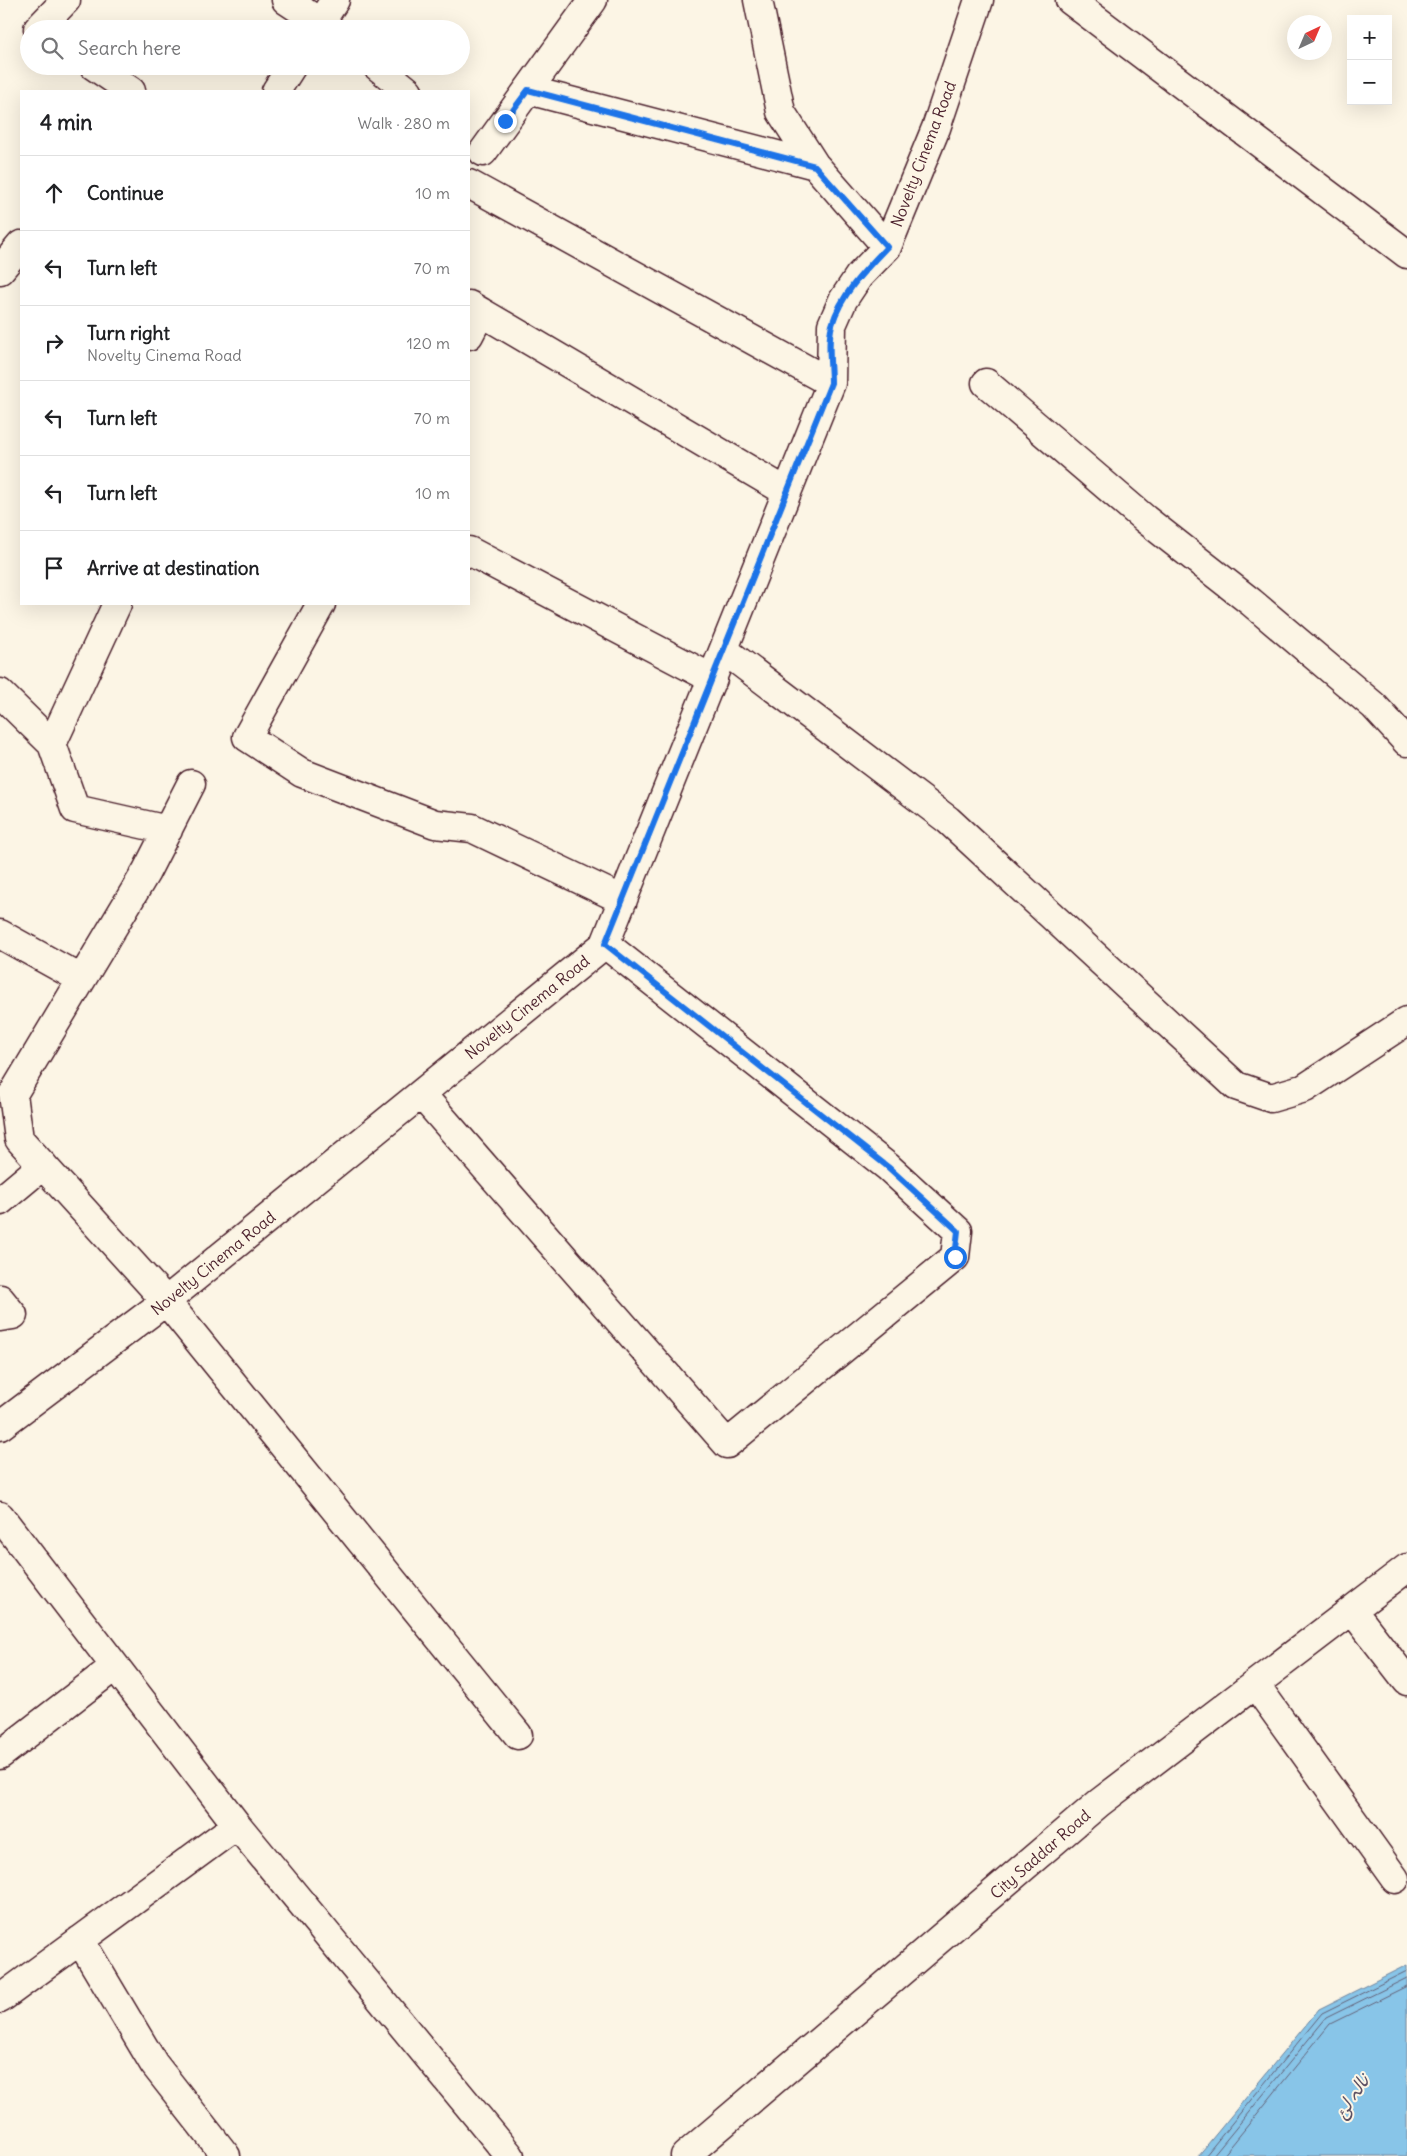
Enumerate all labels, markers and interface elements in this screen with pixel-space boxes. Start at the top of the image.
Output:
north arrow [1287,15,1332,60]
map controls [1347,15,1392,105]
button: + [1347,15,1392,60]
search box [20,20,470,75]
icon: search [38,34,66,62]
text: Search here [78,36,181,60]
button: − [1347,60,1392,105]
street label: Novelty Cinema Road [886,78,960,230]
text: 4 min [40,109,92,136]
route end [494,110,517,133]
text: Walk · 280 m [358,113,450,133]
icon: ahead [40,179,68,207]
text: Continue [87,181,164,205]
text: 10 m [415,183,450,203]
icon: left [40,254,68,282]
text: Turn left [87,256,157,280]
text: 70 m [414,258,450,278]
text: Turn right [87,321,170,345]
icon: right [40,329,68,357]
text: 120 m [407,333,450,353]
text: Novelty Cinema Road [87,345,242,365]
icon: left [40,404,68,432]
text: Turn left [87,406,157,430]
text: 70 m [414,408,450,428]
icon: left [40,479,68,507]
text: Turn left [87,481,157,505]
text: 10 m [415,483,450,503]
icon: arrive [40,554,68,582]
text: Arrive at destination [87,556,260,580]
street label: Novelty Cinema Road [461,951,593,1063]
street label: Novelty Cinema Road [147,1207,279,1319]
route start [944,1246,967,1269]
street label: City Saddar Road [986,1805,1094,1903]
water label: نالہ لئ [1329,2068,1377,2123]

